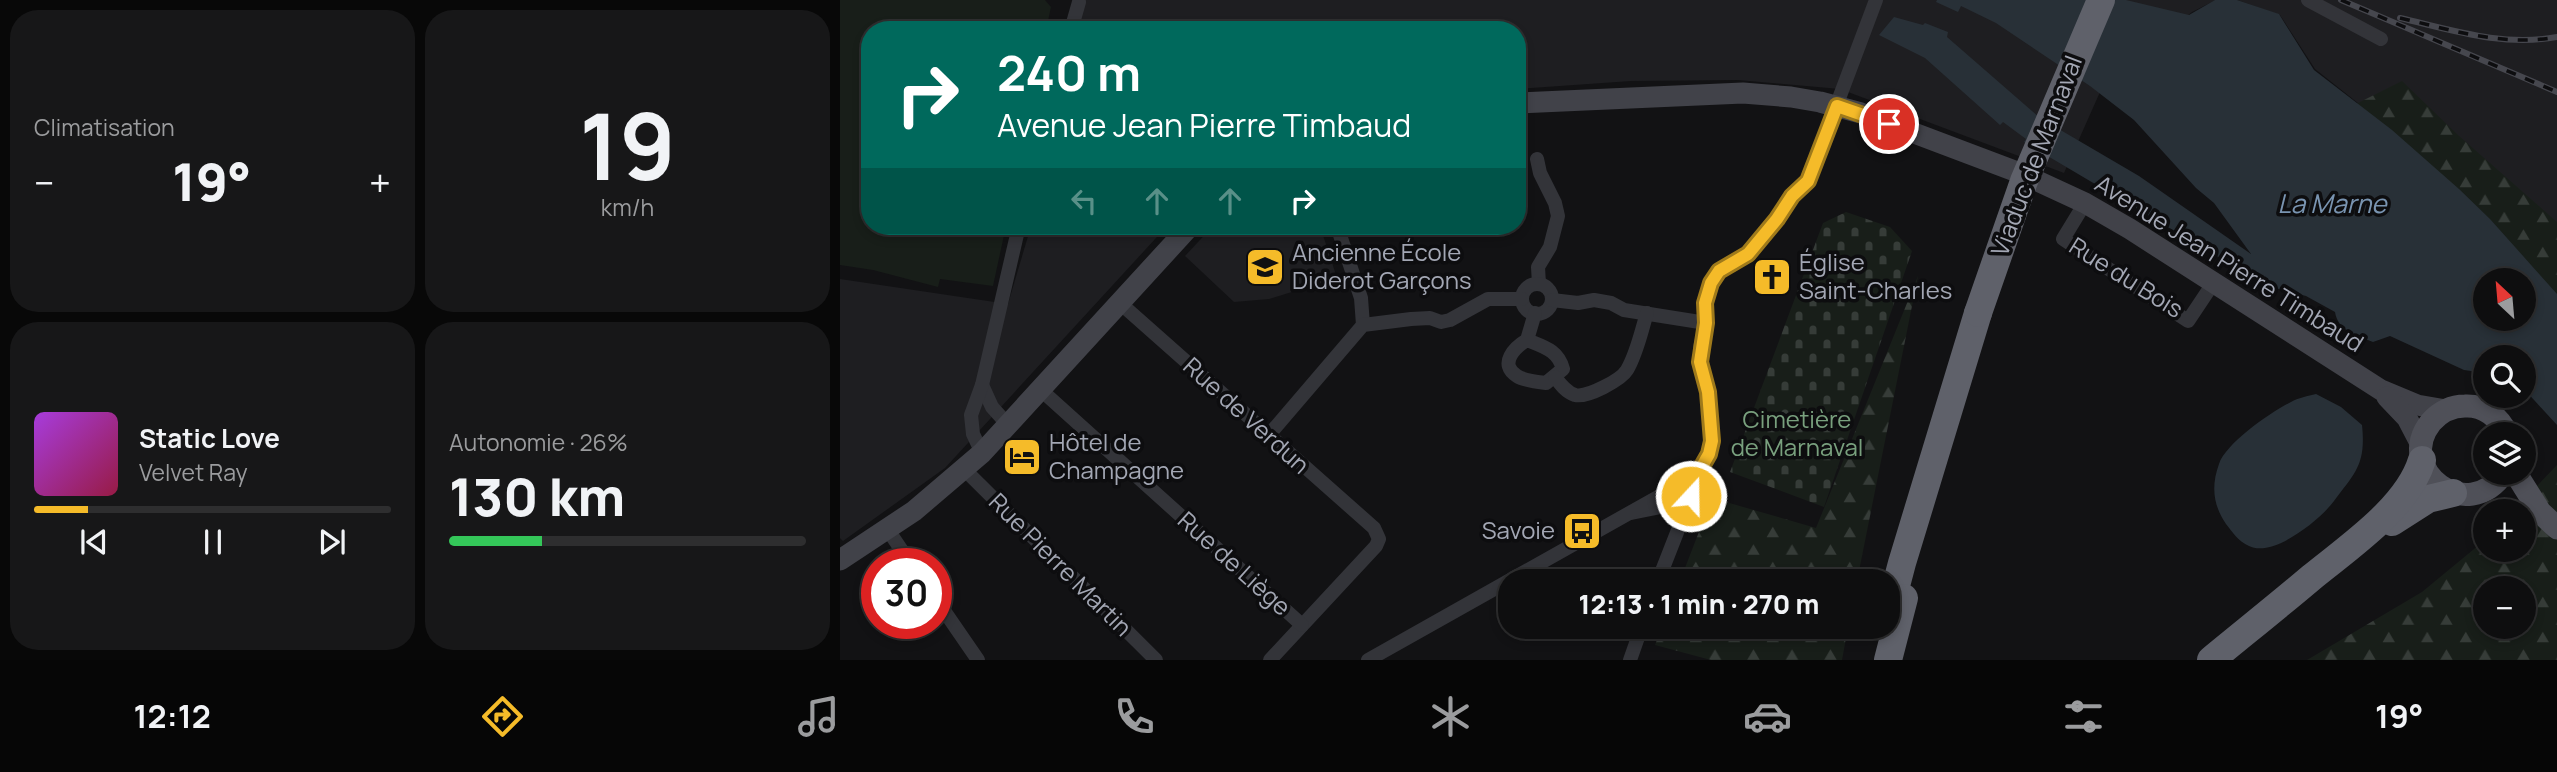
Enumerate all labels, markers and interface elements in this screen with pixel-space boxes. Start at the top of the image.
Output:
text: 240 m [997,39,1141,106]
icon: right [882,49,973,140]
street label: Viaduc de Marnaval [1982,50,2089,260]
text: 19 [579,83,676,207]
pin [1859,94,1919,154]
text: Avenue Jean Pierre Timbaud [997,103,1411,147]
icon: arrive [1870,105,1908,143]
text: Climatisation [34,111,175,143]
text: 19° [172,146,251,217]
text: − [34,156,55,208]
text: + [369,156,391,208]
street label: Avenue Jean Pierre Timbaud [2089,166,2370,359]
icon: left [1065,182,1103,220]
icon: ahead [1138,182,1176,220]
icon: ahead [1211,182,1249,220]
icon: right [1284,182,1322,220]
water label: La Marne [2277,185,2388,221]
text: km/h [601,191,654,223]
street label: Rue du Bois [2064,229,2190,325]
place label: Ancienne École Diderot Garçons [1292,235,1472,296]
place label: Église Saint-Charles [1799,245,1952,306]
school or university icon: Ancienne École Diderot Garçons [1244,246,1286,288]
church icon: Église Saint-Charles [1751,256,1793,298]
north arrow [2473,268,2536,331]
map controls [2473,268,2536,639]
button: search [2473,345,2536,408]
street label: Rue de Verdun [1177,349,1317,481]
park label: Cimetière de Marnaval [1731,402,1863,463]
text: Static Love [139,420,280,456]
button: layers [2473,422,2536,485]
place label: Hôtel de Champagne [1049,425,1184,486]
text: Autonomie · 26% [449,426,628,458]
hotel icon: Hôtel de Champagne [1001,436,1043,478]
text: Velvet Ray [139,456,248,488]
position arrow [1654,459,1728,533]
text: 130 km [449,461,625,532]
street label: Rue Pierre Martin [982,485,1140,643]
button: + [2473,499,2536,562]
street label: Rue de Liège [1171,503,1299,622]
bus stop icon: Savoie [1561,510,1603,552]
place label: Savoie [1482,513,1555,546]
icon: previous [75,523,113,561]
icon: pause [194,523,232,561]
icon: next [313,523,351,561]
speed limit sign: 30 [861,548,952,639]
button: − [2473,576,2536,639]
text: 12:13 · 1 min · 270 m [1579,586,1819,622]
icon: directions [478,692,527,741]
icon: music [794,692,843,741]
icon: phone [1110,692,1159,741]
icon: climate [1426,692,1475,741]
icon: car [1743,692,1792,741]
icon: filters [2059,692,2108,741]
text: 12:12 [134,694,211,738]
text: 19° [2375,694,2423,738]

